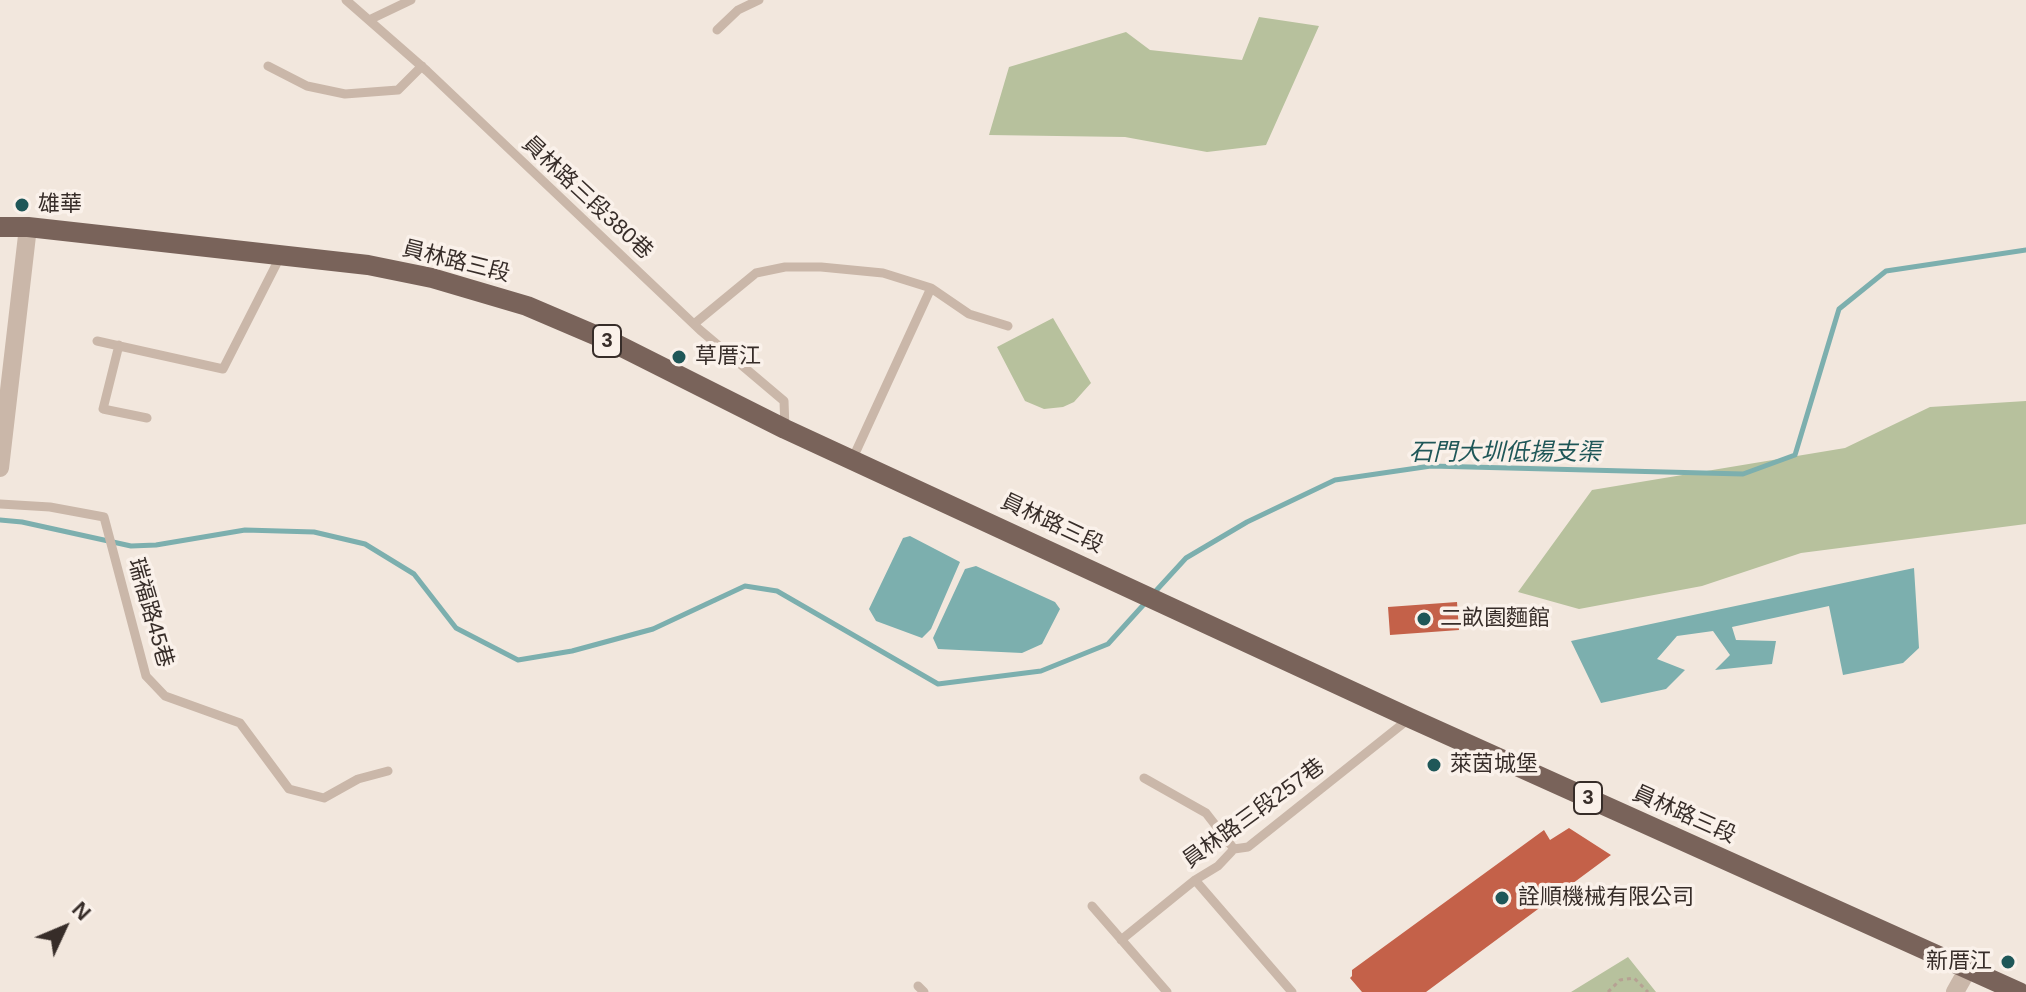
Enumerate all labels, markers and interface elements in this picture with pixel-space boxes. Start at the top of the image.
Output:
street label: 員林路三段380巷 [516,131,658,265]
place label: 雄華 [38,192,82,218]
marker: 雄華 [13,196,31,214]
street label: 員林路三段 [399,236,513,288]
road number: 3 [593,325,621,357]
place label: 草厝江 [695,344,761,370]
marker: 草厝江 [670,348,688,366]
water label: 石門大圳低揚支渠 [1409,439,1601,467]
street label: 員林路三段 [997,489,1107,559]
street label: 瑞福路45巷 [122,555,178,671]
place label: 二畝園麵館 [1440,606,1550,632]
marker: 二畝園麵館 [1415,610,1433,628]
place label: 萊茵城堡 [1450,752,1538,778]
street label: 員林路三段257巷 [1178,754,1330,874]
marker: 萊茵城堡 [1425,756,1443,774]
street label: 員林路三段 [1628,781,1740,849]
road number: 3 [1574,782,1602,814]
place label: 詮順機械有限公司 [1518,885,1694,911]
north arrow [24,888,104,968]
marker: 詮順機械有限公司 [1493,889,1511,907]
text: N [67,897,96,925]
place label: 新厝江 [1926,949,1992,975]
marker: 新厝江 [1999,953,2017,971]

